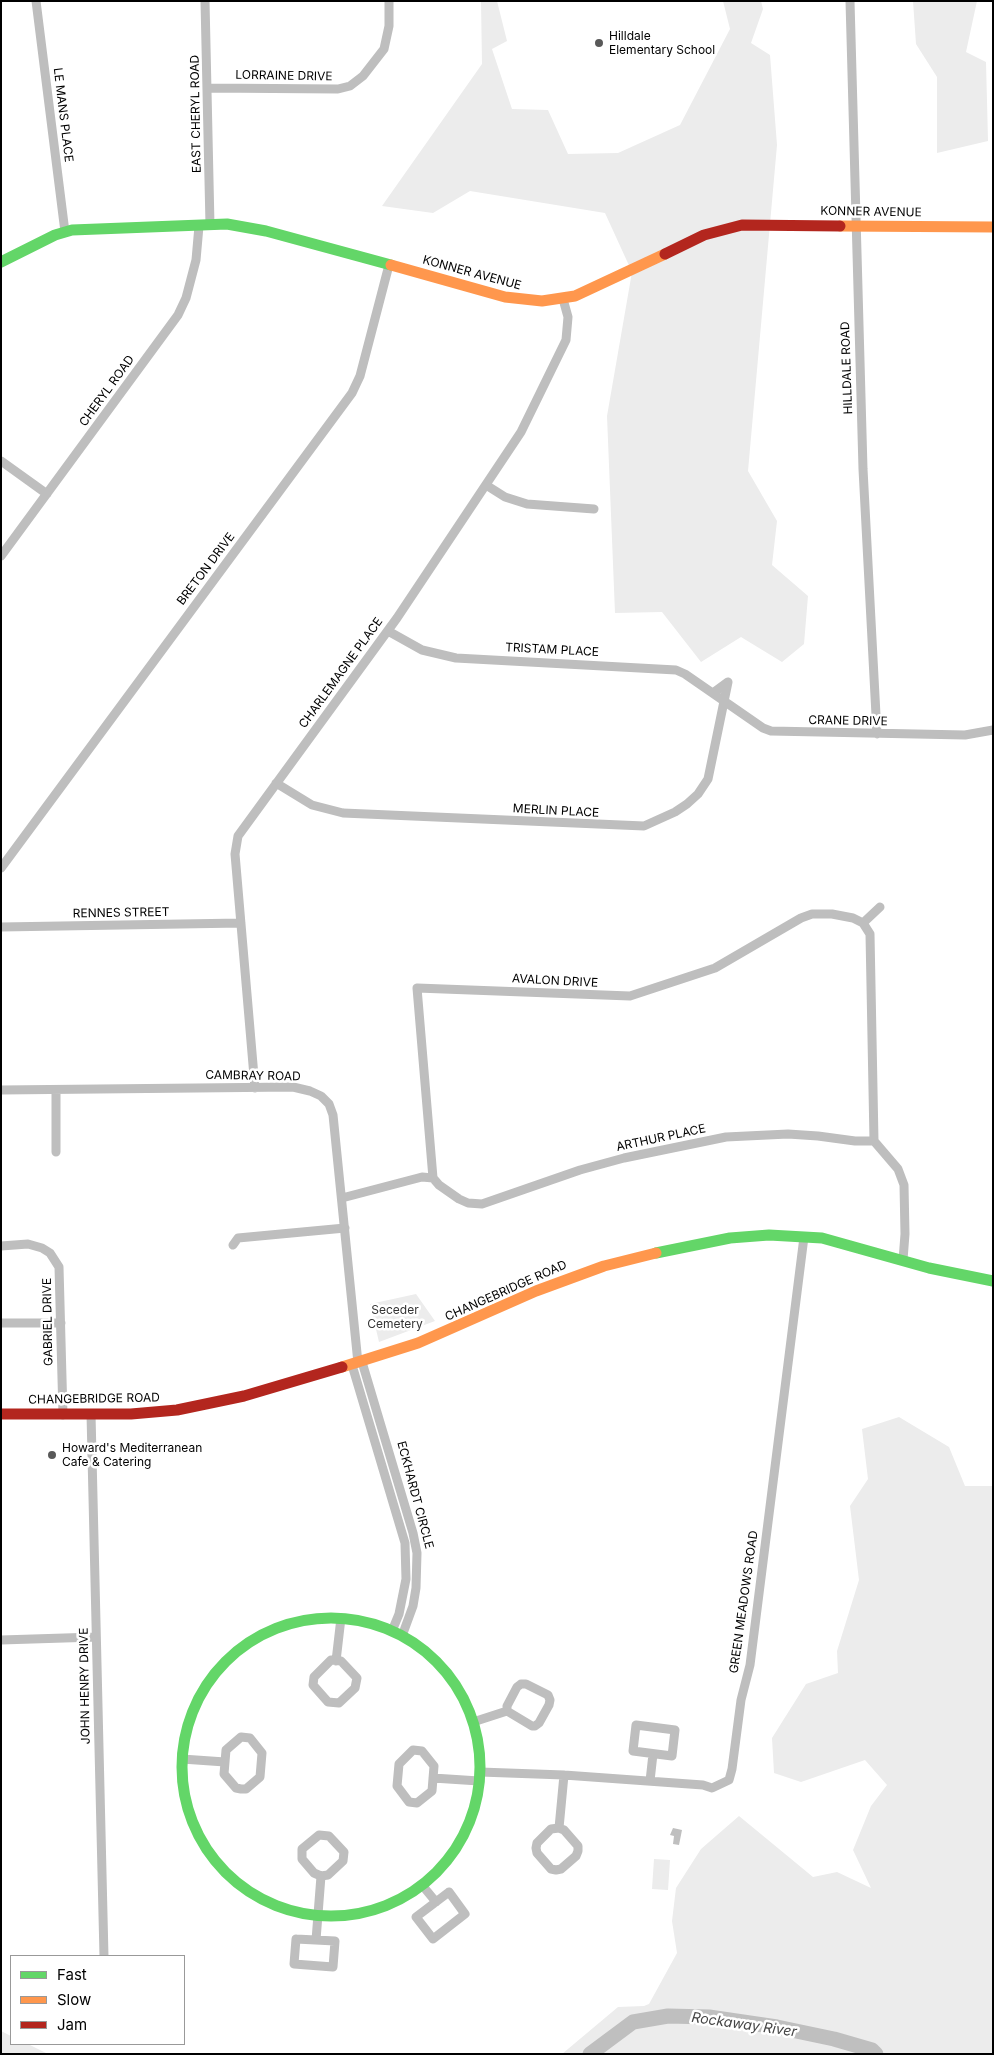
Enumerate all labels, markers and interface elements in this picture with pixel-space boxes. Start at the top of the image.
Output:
place label: Hilldale Elementary School [609,29,715,57]
marker: Hilldale Elementary School [593,37,605,49]
street label: EAST CHERYL ROAD [188,55,204,173]
street label: LE MANS PLACE [50,67,76,163]
street label: LORRAINE DRIVE [235,68,333,84]
street label: KONNER AVENUE [820,204,922,220]
street label: KONNER AVENUE [421,253,523,293]
street label: HILLDALE ROAD [838,321,856,415]
street label: CHERYL ROAD [76,353,138,429]
street label: BRETON DRIVE [174,530,238,608]
street label: CHARLEMAGNE PLACE [296,615,386,731]
street label: TRISTAM PLACE [505,640,599,660]
street label: CRANE DRIVE [808,713,888,729]
street label: MERLIN PLACE [512,802,600,820]
street label: RENNES STREET [73,905,169,921]
street label: AVALON DRIVE [512,972,598,990]
street label: CAMBRAY ROAD [205,1068,301,1084]
street label: ARTHUR PLACE [615,1121,707,1155]
street label: CHANGEBRIDGE ROAD [443,1258,569,1324]
street label: GABRIEL DRIVE [40,1278,56,1366]
park label: Seceder Cemetery [367,1303,423,1331]
street label: CHANGEBRIDGE ROAD [28,1391,160,1407]
street label: ECKHARDT CIRCLE [394,1440,436,1550]
place label: Howard's Mediterranean Cafe & Catering [62,1441,202,1469]
marker: Howard's Mediterranean Cafe & Catering [46,1449,58,1461]
street label: GREEN MEADOWS ROAD [727,1530,761,1674]
street label: JOHN HENRY DRIVE [77,1628,93,1744]
legend [10,1955,185,2045]
text: Fast [57,1965,87,1984]
text: Slow [57,1990,91,2009]
water label: Rockaway River [690,2009,798,2041]
text: Jam [57,2015,87,2034]

